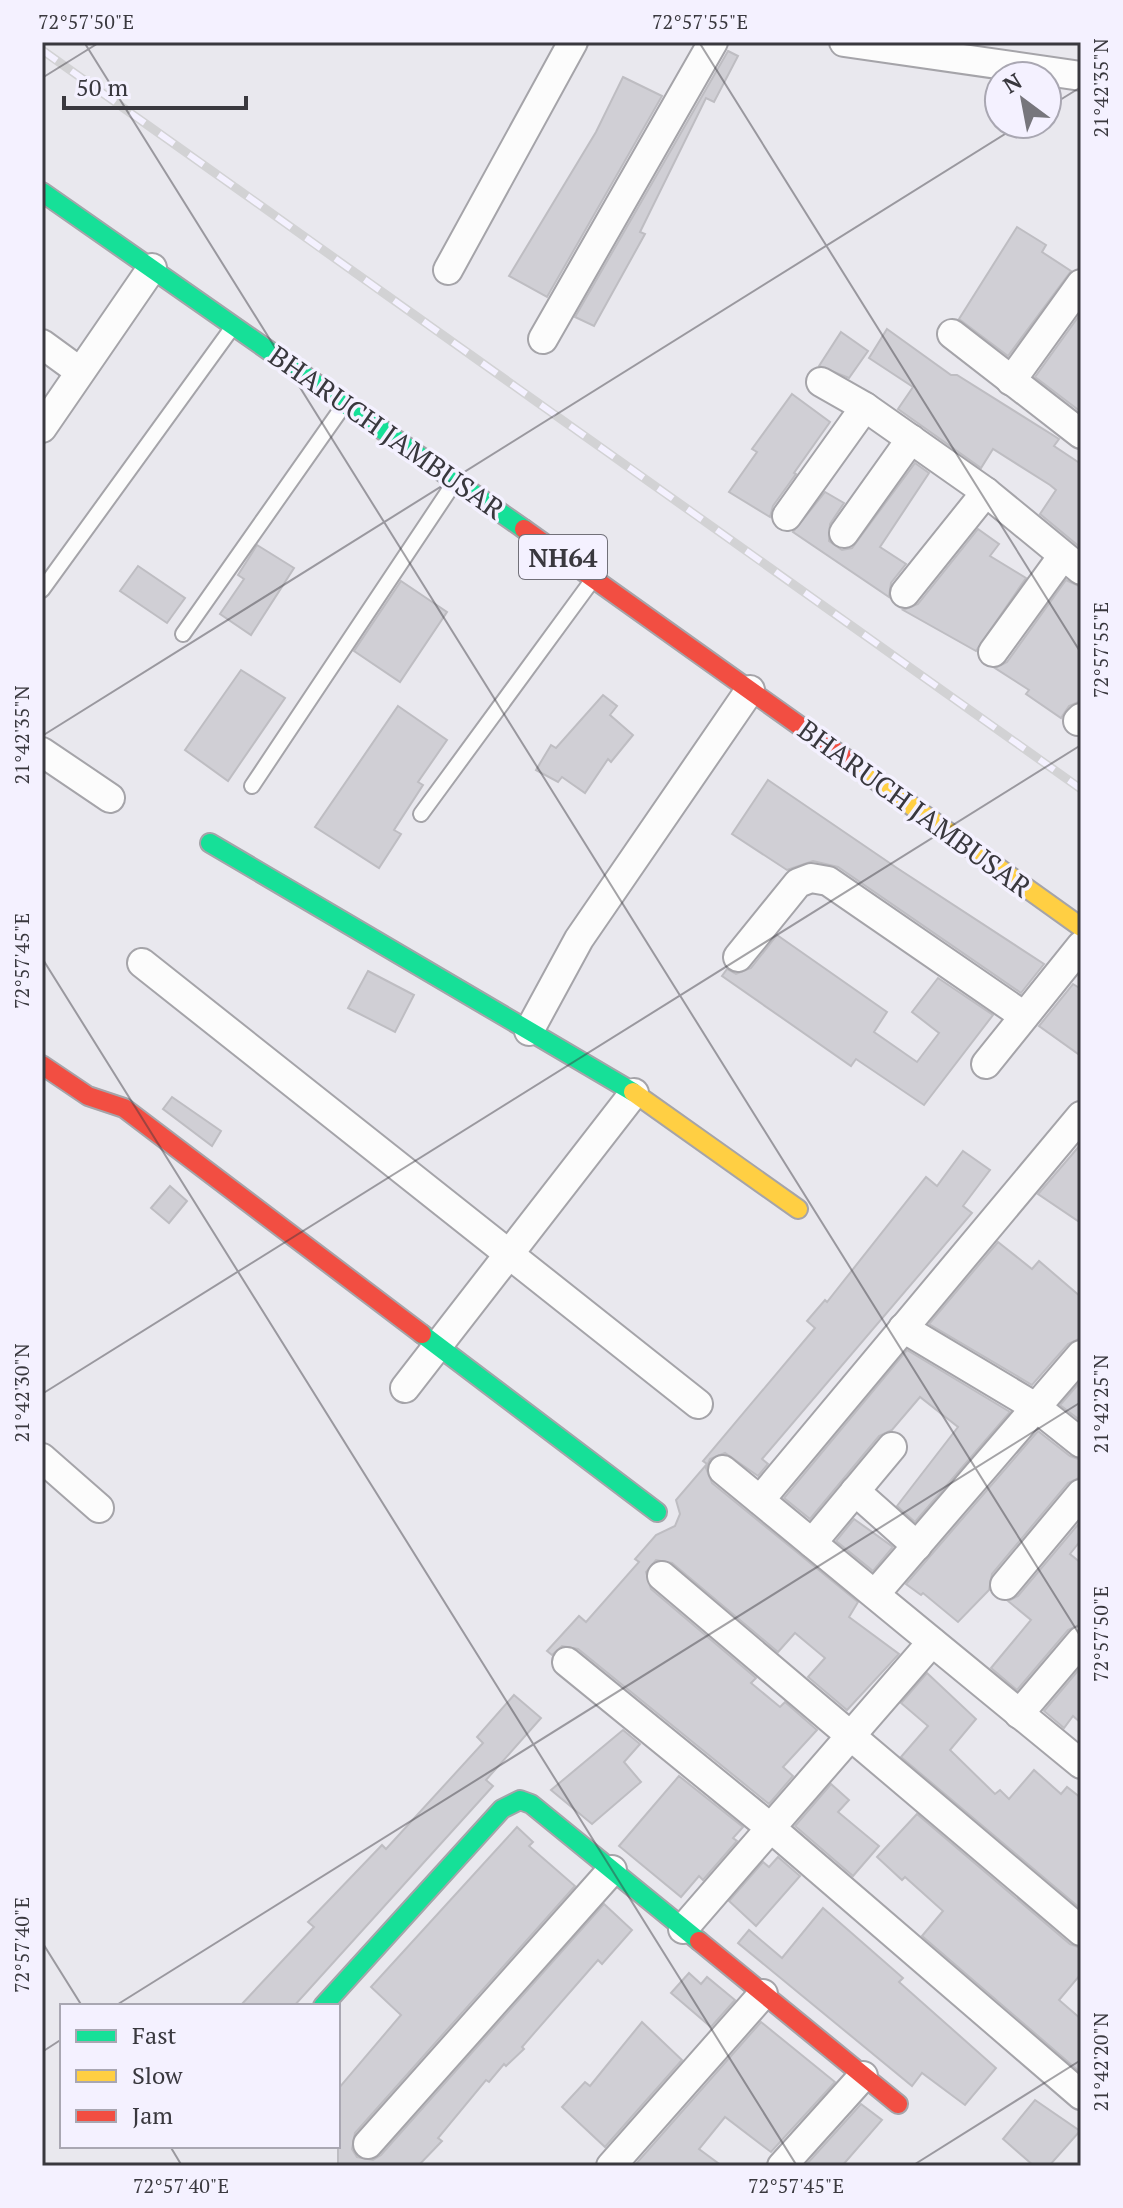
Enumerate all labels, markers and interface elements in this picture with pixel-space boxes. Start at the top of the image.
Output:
text: 72°57'50"E [38,8,134,35]
text: 72°57'55"E [652,8,748,35]
text: 21°42'35"N [1087,38,1114,138]
scale bar [64,60,246,110]
north arrow [983,60,1063,140]
text: N [997,66,1027,99]
text: 50 m [76,71,128,103]
street label: BHARUCH JAMBUSAR [262,337,512,527]
road number: NH64 [519,535,607,579]
text: 72°57'55"E [1087,602,1114,698]
text: 21°42'35"N [8,685,35,785]
street label: BHARUCH JAMBUSAR [791,711,1039,905]
text: 72°57'45"E [8,913,35,1009]
text: 21°42'30"N [8,1343,35,1443]
text: 21°42'25"N [1087,1354,1114,1454]
text: 72°57'50"E [1087,1586,1114,1682]
text: 72°57'40"E [8,1897,35,1993]
legend [60,2004,340,2148]
text: 21°42'20"N [1087,2012,1114,2112]
text: Fast [132,2019,177,2051]
text: Slow [132,2059,183,2091]
text: Jam [132,2099,173,2131]
text: 72°57'40"E [133,2172,229,2199]
text: 72°57'45"E [748,2172,844,2199]

